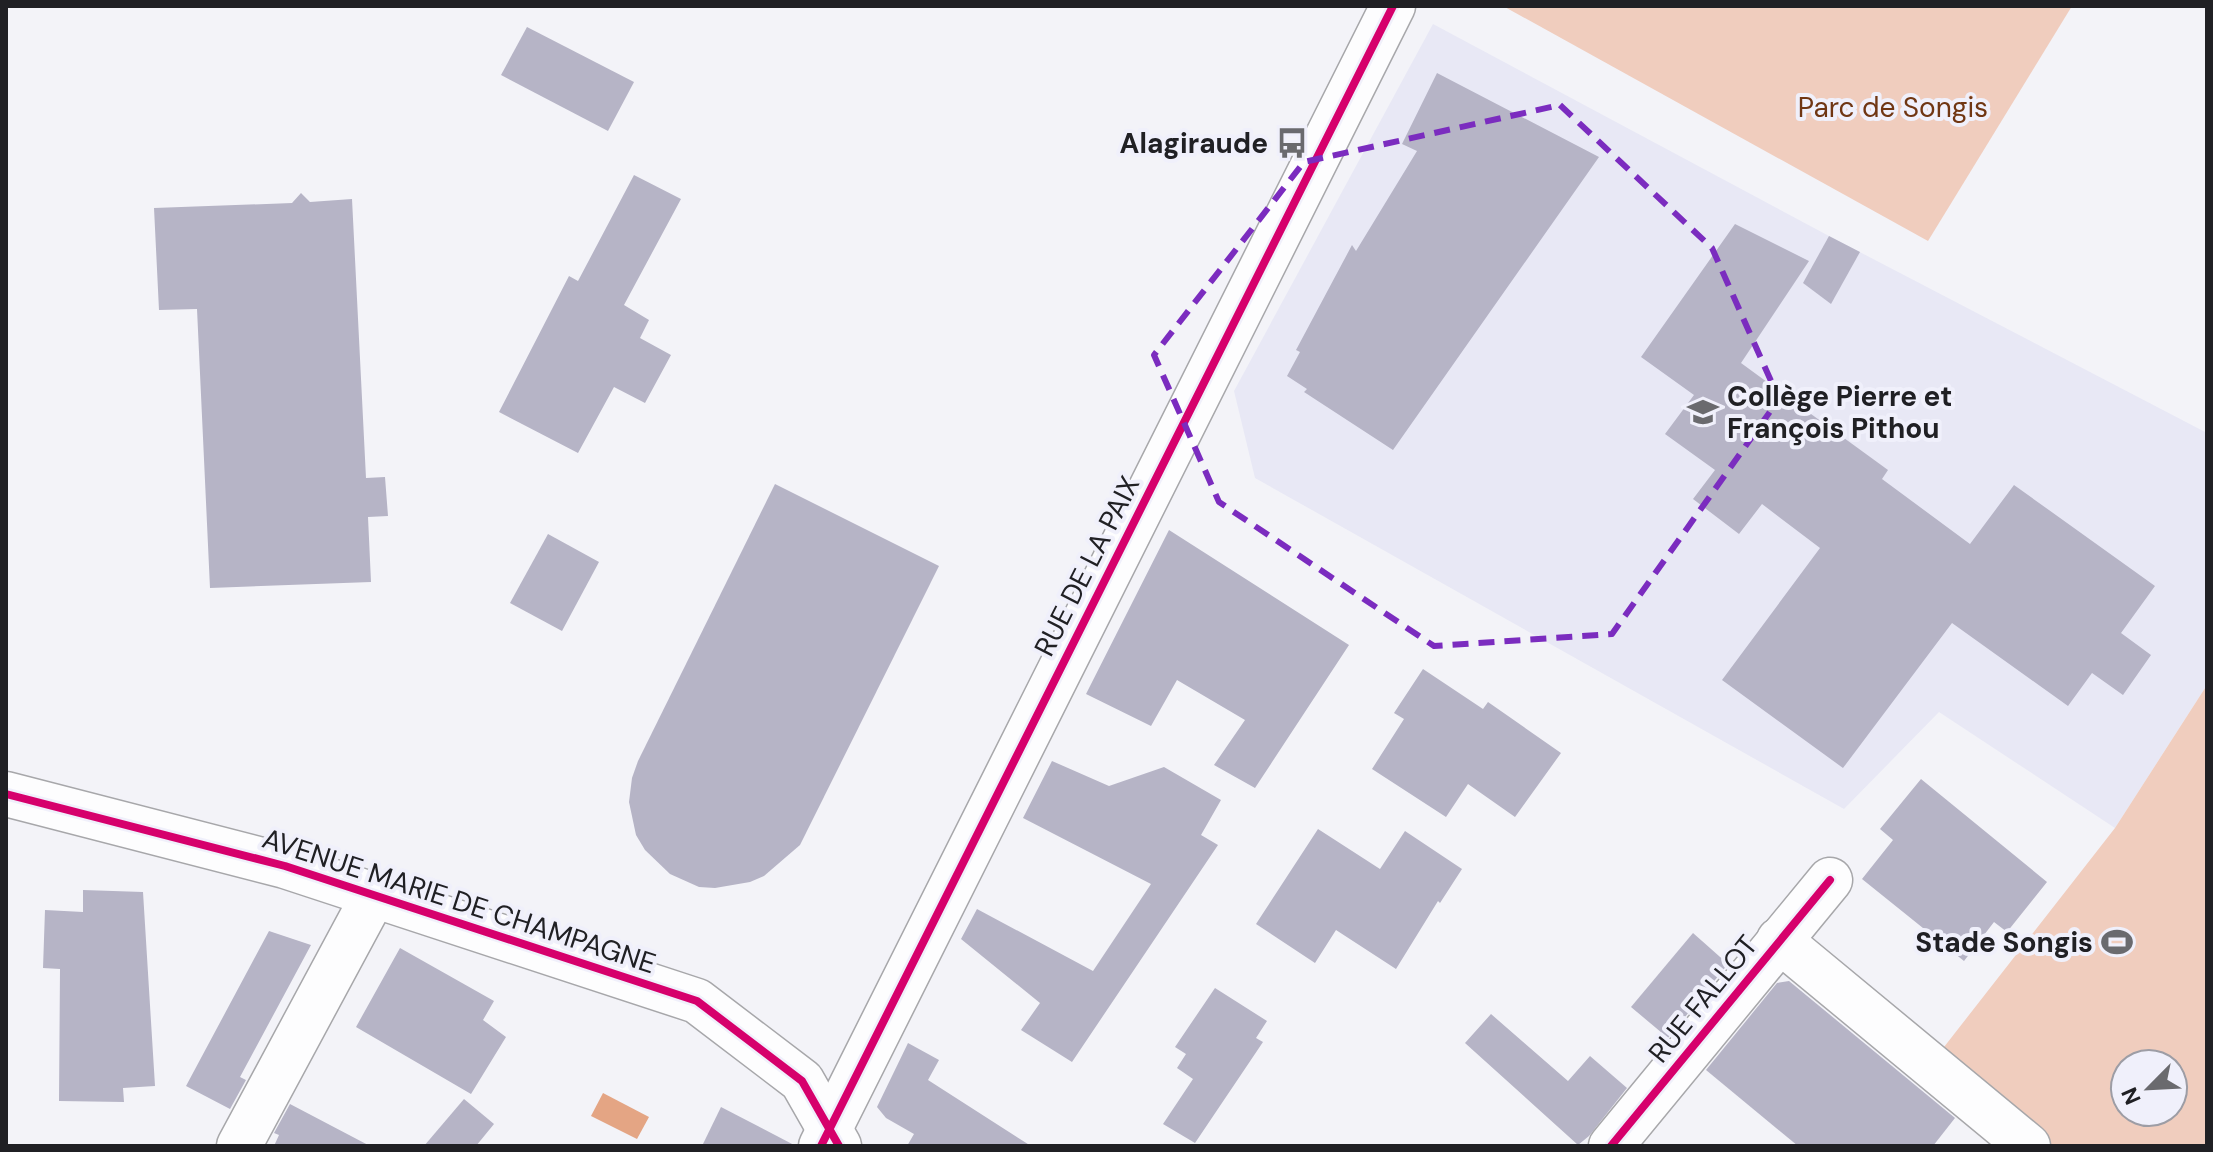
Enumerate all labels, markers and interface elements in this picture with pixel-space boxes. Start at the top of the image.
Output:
park label: Parc de Songis [1798,89,1988,126]
place label: Alagiraude [1120,125,1268,162]
bus stop icon: Alagiraude [1275,126,1309,160]
place label: Collège Pierre et François Pithou [1727,378,1952,447]
school or university icon: Collège Pierre et François Pithou [1686,395,1720,429]
street label: RUE DE LA PAIX [1026,470,1148,662]
street label: AVENUE MARIE DE CHAMPAGNE [258,820,660,982]
place label: Stade Songis [1915,924,2093,961]
sports icon: Stade Songis [2100,925,2134,959]
street label: RUE FALLOT [1640,928,1766,1070]
north arrow [2109,1048,2189,1128]
text: N [2115,1083,2148,1109]

